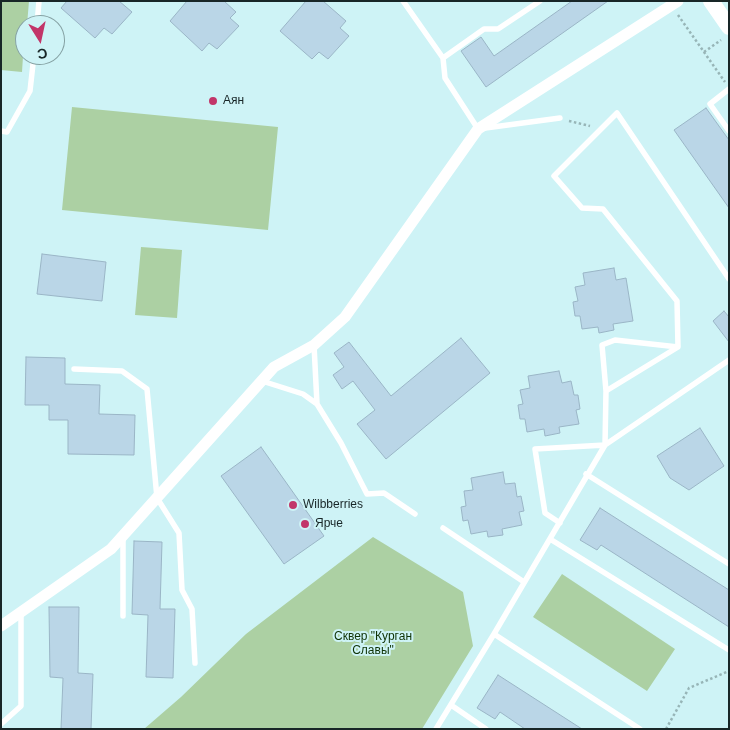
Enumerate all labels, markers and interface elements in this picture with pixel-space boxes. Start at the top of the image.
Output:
north arrow [15,15,65,65]
text: С [36,45,49,63]
place label: Аян [223,94,244,108]
marker: Аян [207,95,219,107]
place label: Wilbberries [303,498,363,512]
marker: Wilbberries [287,499,299,511]
place label: Ярче [315,517,343,531]
marker: Ярче [299,518,311,530]
park label: Сквер "Курган Славы" [334,630,412,658]

